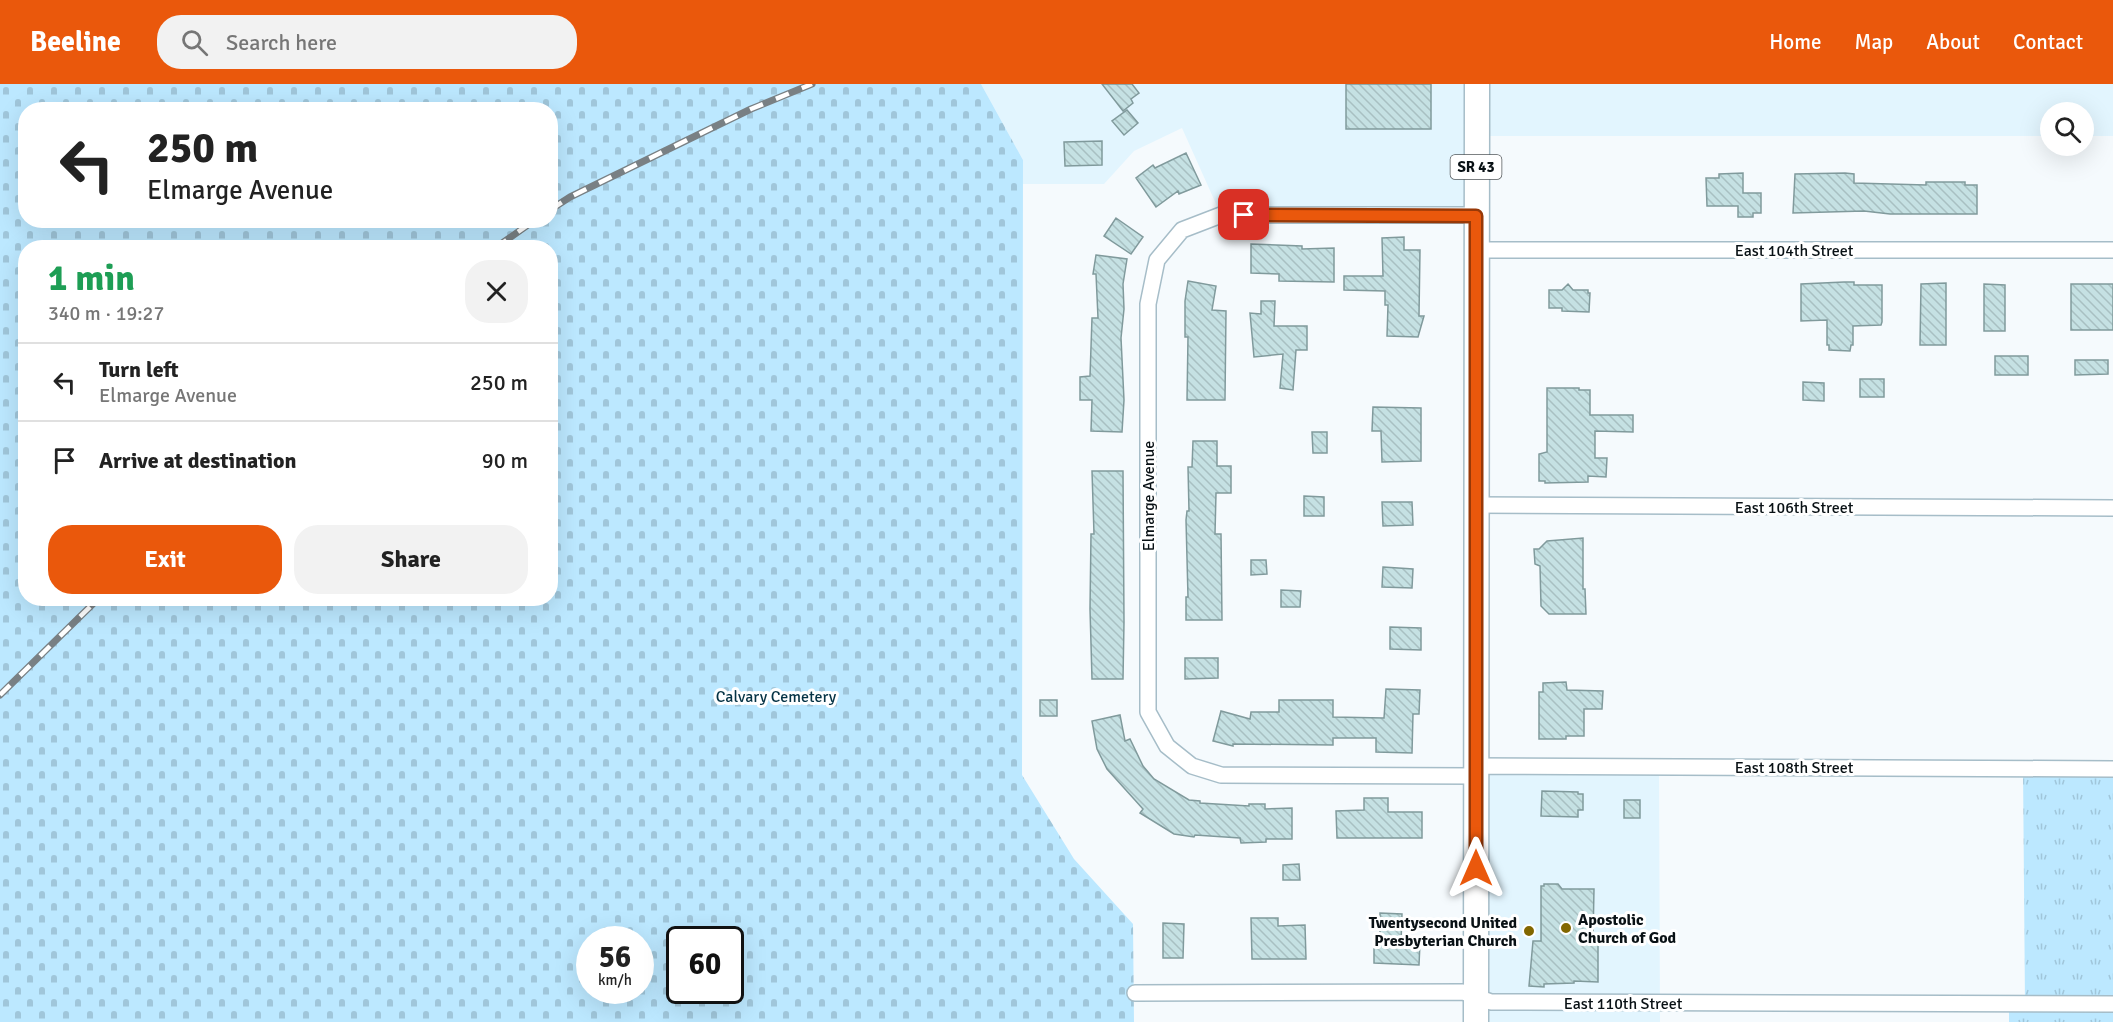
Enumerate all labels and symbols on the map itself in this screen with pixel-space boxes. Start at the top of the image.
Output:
road number: SR 43 [1450,155,1502,179]
pin [1218,189,1269,240]
street label: East 104th Street [1735,241,1854,261]
street label: Elmarge Avenue [1139,441,1159,551]
street label: East 106th Street [1735,498,1854,518]
park label: Calvary Cemetery [716,687,837,707]
street label: East 108th Street [1735,758,1854,778]
position arrow [1444,836,1508,900]
place label: Apostolic Church of God [1578,910,1677,948]
place label: Twentysecond United Presbyterian Church [1369,913,1517,951]
marker: Apostolic Church of God [1559,921,1573,935]
marker: Twentysecond United Presbyterian Church [1522,924,1536,938]
speed limit sign: 60 [666,926,744,1004]
street label: East 110th Street [1564,994,1683,1014]

